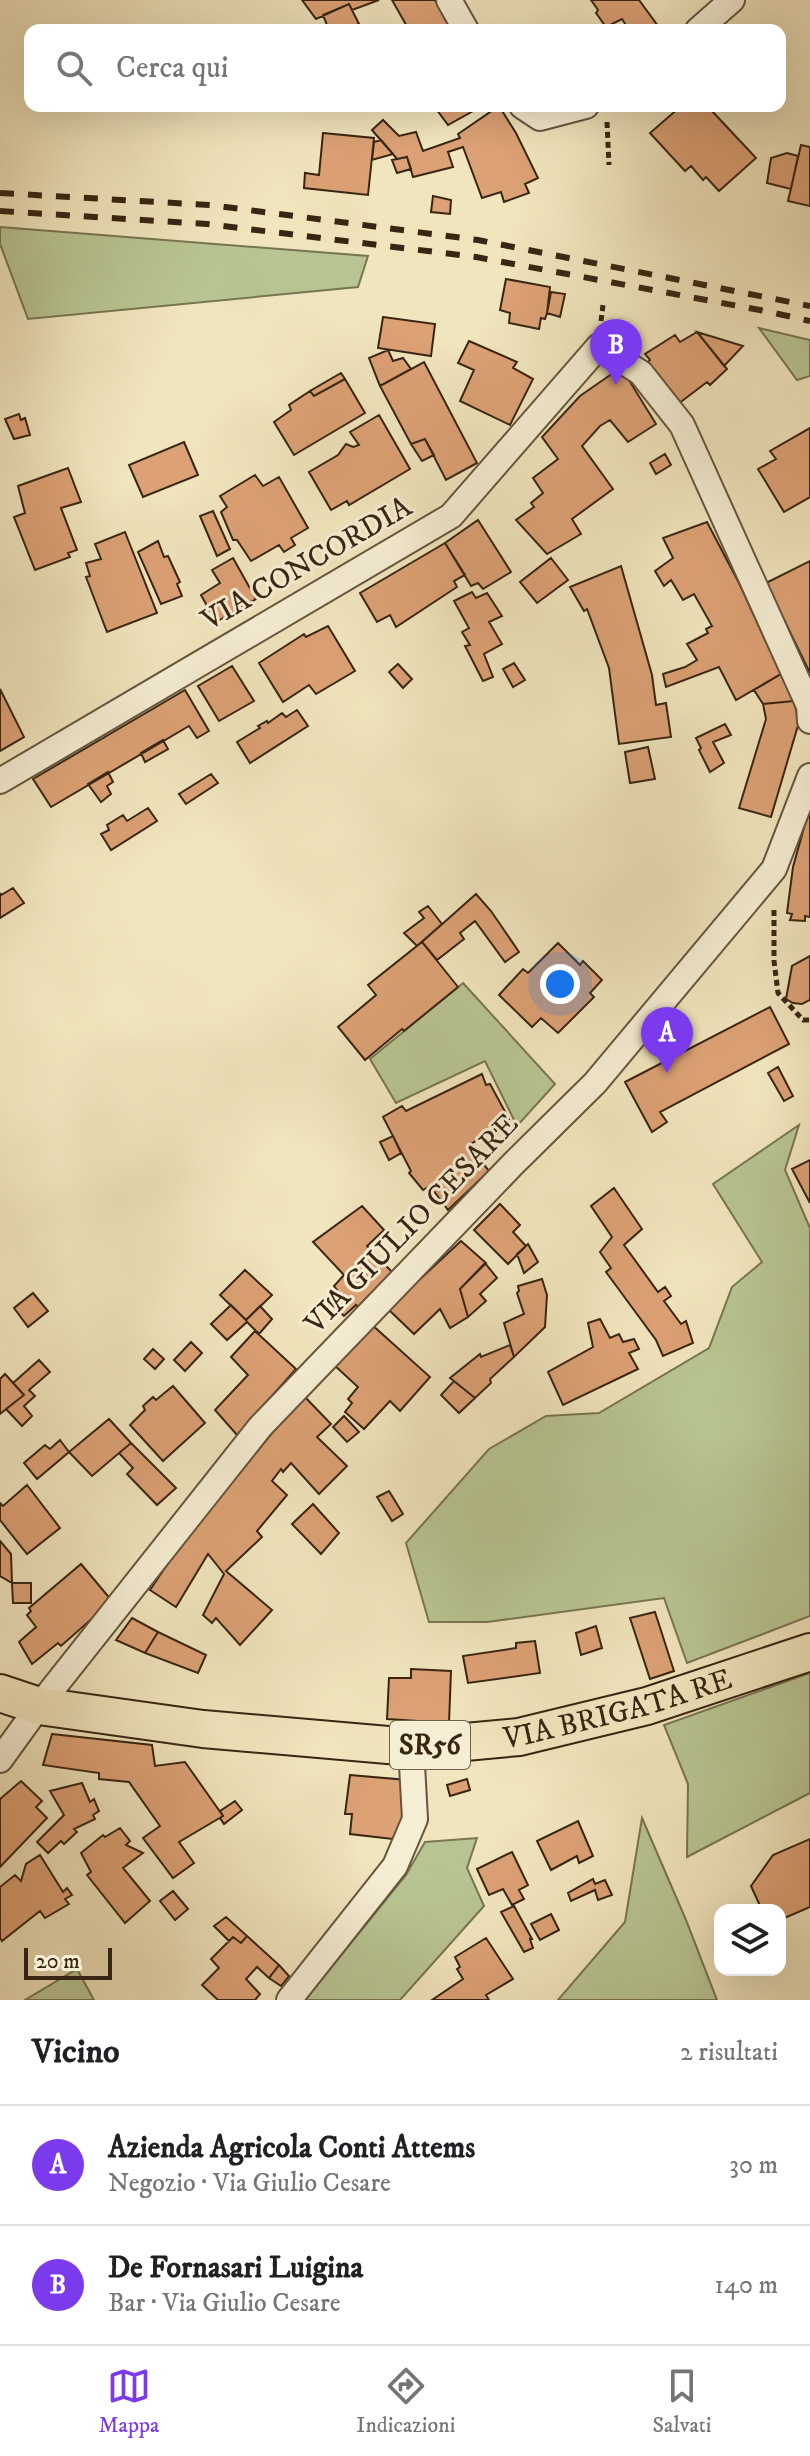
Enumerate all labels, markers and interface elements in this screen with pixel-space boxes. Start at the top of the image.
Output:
search box [24,24,786,112]
icon: search [52,46,96,90]
text: Cerca qui [116,50,229,87]
pin: B [590,319,642,385]
street label: VIA CONCORDIA [195,488,419,640]
your location [540,964,580,1004]
pin: A [641,1007,693,1073]
street label: VIA GIULIO CESARE [297,1106,527,1343]
street label: VIA BRIGATA RE [501,1661,737,1757]
road number: SR56 [390,1721,470,1769]
map controls [714,1904,786,1976]
button: layers [714,1904,786,1976]
scale bar [24,1944,112,1980]
text: 20 m [36,1948,80,1975]
text: Vicino [32,2031,120,2073]
text: 2 risultati [680,2036,778,2069]
text: Azienda Agricola Conti Attems [108,2130,475,2167]
text: A [50,2149,66,2182]
text: 30 m [729,2149,778,2182]
text: Negozio · Via Giulio Cesare [108,2167,391,2200]
text: De Fornasari Luigina [108,2250,363,2287]
text: B [50,2269,66,2302]
text: 140 m [714,2269,778,2302]
text: Bar · Via Giulio Cesare [108,2287,340,2320]
tab: Mappa [98,2364,159,2439]
tab: Indicazioni [356,2364,455,2439]
tab: Salvati [652,2364,711,2439]

